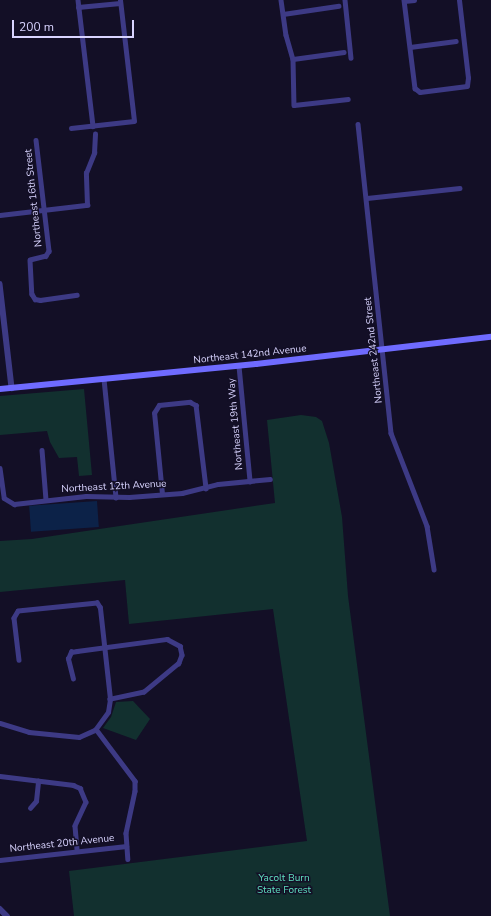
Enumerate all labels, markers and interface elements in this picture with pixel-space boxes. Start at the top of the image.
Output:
scale bar [14,12,136,38]
text: 200 m [19,19,54,35]
street label: Northeast 16th Street [23,148,45,248]
street label: Northeast 242nd Street [362,296,386,404]
street label: Northeast 142nd Avenue [193,343,307,367]
street label: Northeast 19th Way [226,378,246,470]
street label: Northeast 12th Avenue [61,478,167,496]
street label: Northeast 20th Avenue [9,833,115,855]
park label: Yacolt Burn State Forest [257,872,311,896]

